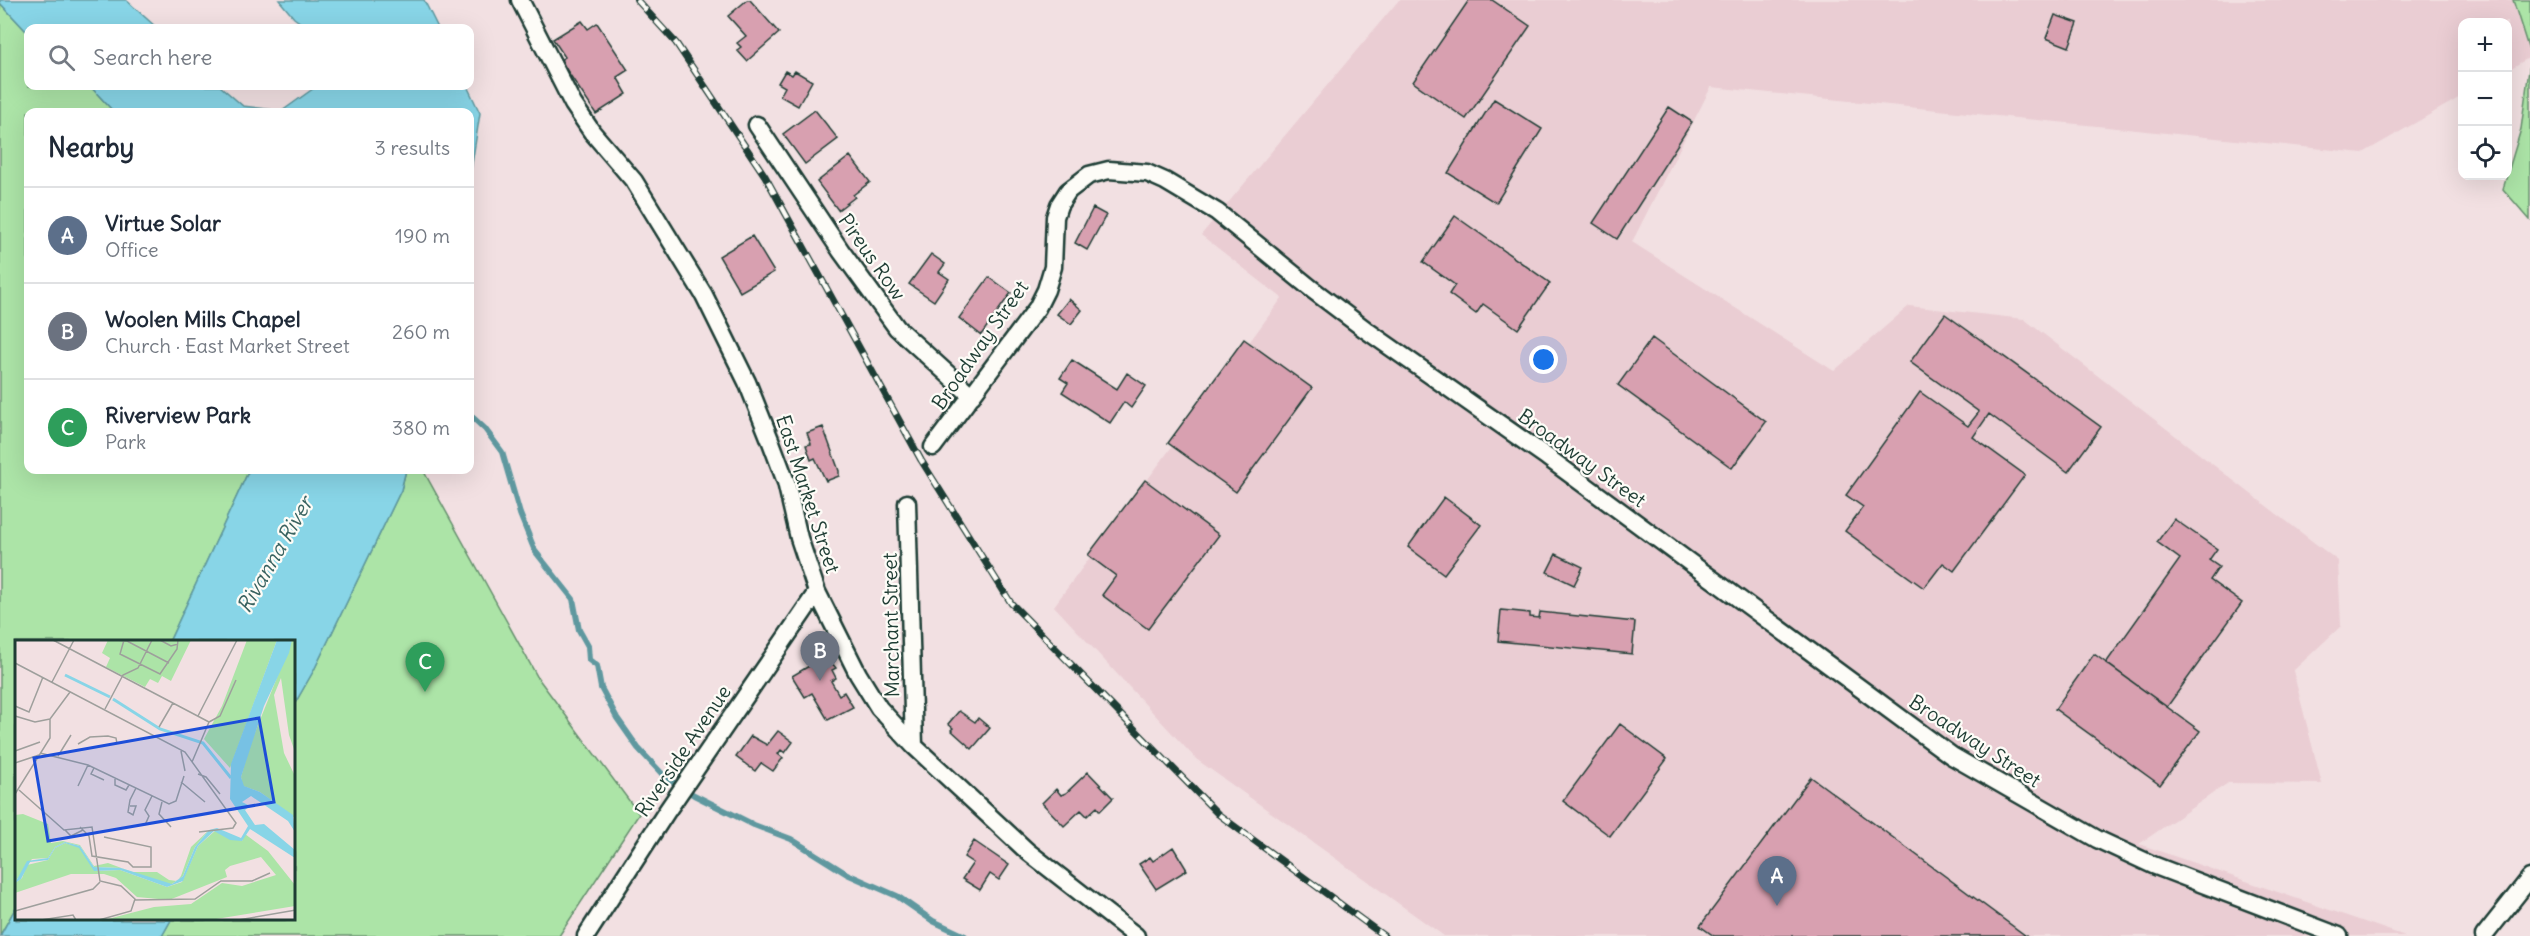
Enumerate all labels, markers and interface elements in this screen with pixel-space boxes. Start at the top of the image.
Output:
map controls [2458,18,2512,180]
button: + [2458,18,2512,72]
search box [24,24,474,90]
icon: search [45,41,78,74]
text: Search here [93,43,212,71]
button: − [2458,72,2512,126]
button: locate [2458,126,2512,180]
text: Nearby [48,131,134,164]
text: 3 results [374,135,450,160]
text: Virtue Solar [105,209,221,237]
street label: Pireus Row [834,209,911,305]
text: A [61,223,74,248]
text: 190 m [395,223,450,248]
text: Office [105,237,159,262]
street label: Broadway Street [926,275,1034,414]
text: Woolen Mills Chapel [105,305,301,333]
text: B [61,319,74,344]
text: 260 m [392,319,450,344]
text: Church · East Market Street [105,333,350,358]
your location [1529,345,1558,374]
text: Riverview Park [105,401,251,429]
street label: Broadway Street [1513,403,1651,513]
street label: East Market Street [771,412,846,576]
text: C [61,415,74,440]
text: 380 m [392,415,450,440]
text: Park [105,429,146,454]
water label: Rivanna River [230,490,320,618]
street label: Marchant Street [877,552,904,698]
pin: B [800,632,840,681]
inset map [15,640,296,921]
pin: C [406,642,444,692]
street label: Riverside Avenue [629,680,736,821]
street label: Broadway Street [1905,689,2046,793]
pin: A [1758,856,1796,906]

